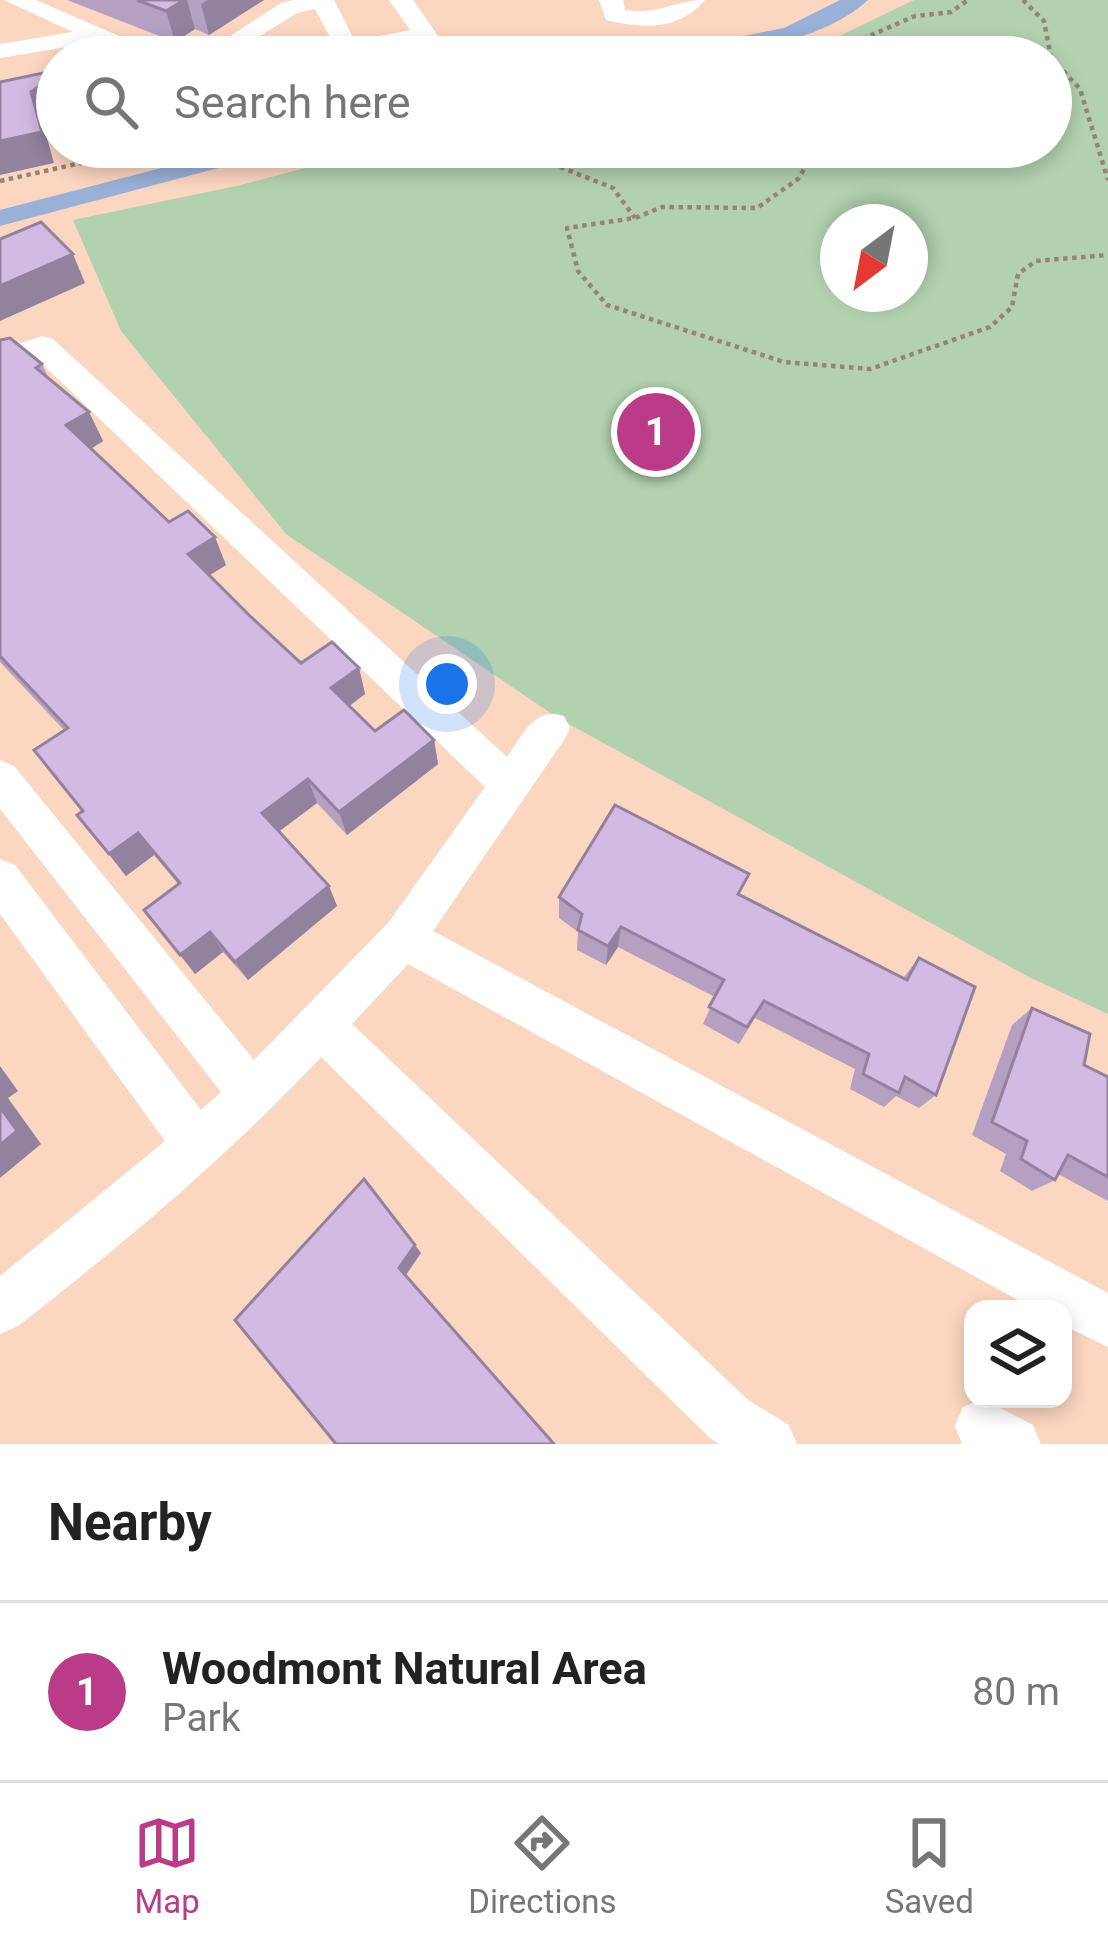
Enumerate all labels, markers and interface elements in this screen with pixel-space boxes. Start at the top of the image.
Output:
search box [36,36,1072,168]
icon: search [78,69,144,135]
text: Search here [174,76,411,129]
north arrow [820,204,928,312]
pin: 1 [617,387,695,477]
your location [417,654,477,714]
map controls [964,1300,1072,1408]
button: layers [964,1300,1072,1408]
text: Nearby [48,1493,212,1552]
text: Woodmont Natural Area [162,1642,647,1695]
text: 1 [76,1669,98,1715]
text: 80 m [972,1669,1060,1715]
text: Park [162,1695,241,1741]
tab: Map [134,1810,200,1921]
tab: Directions [468,1810,617,1921]
tab: Saved [885,1810,974,1921]

